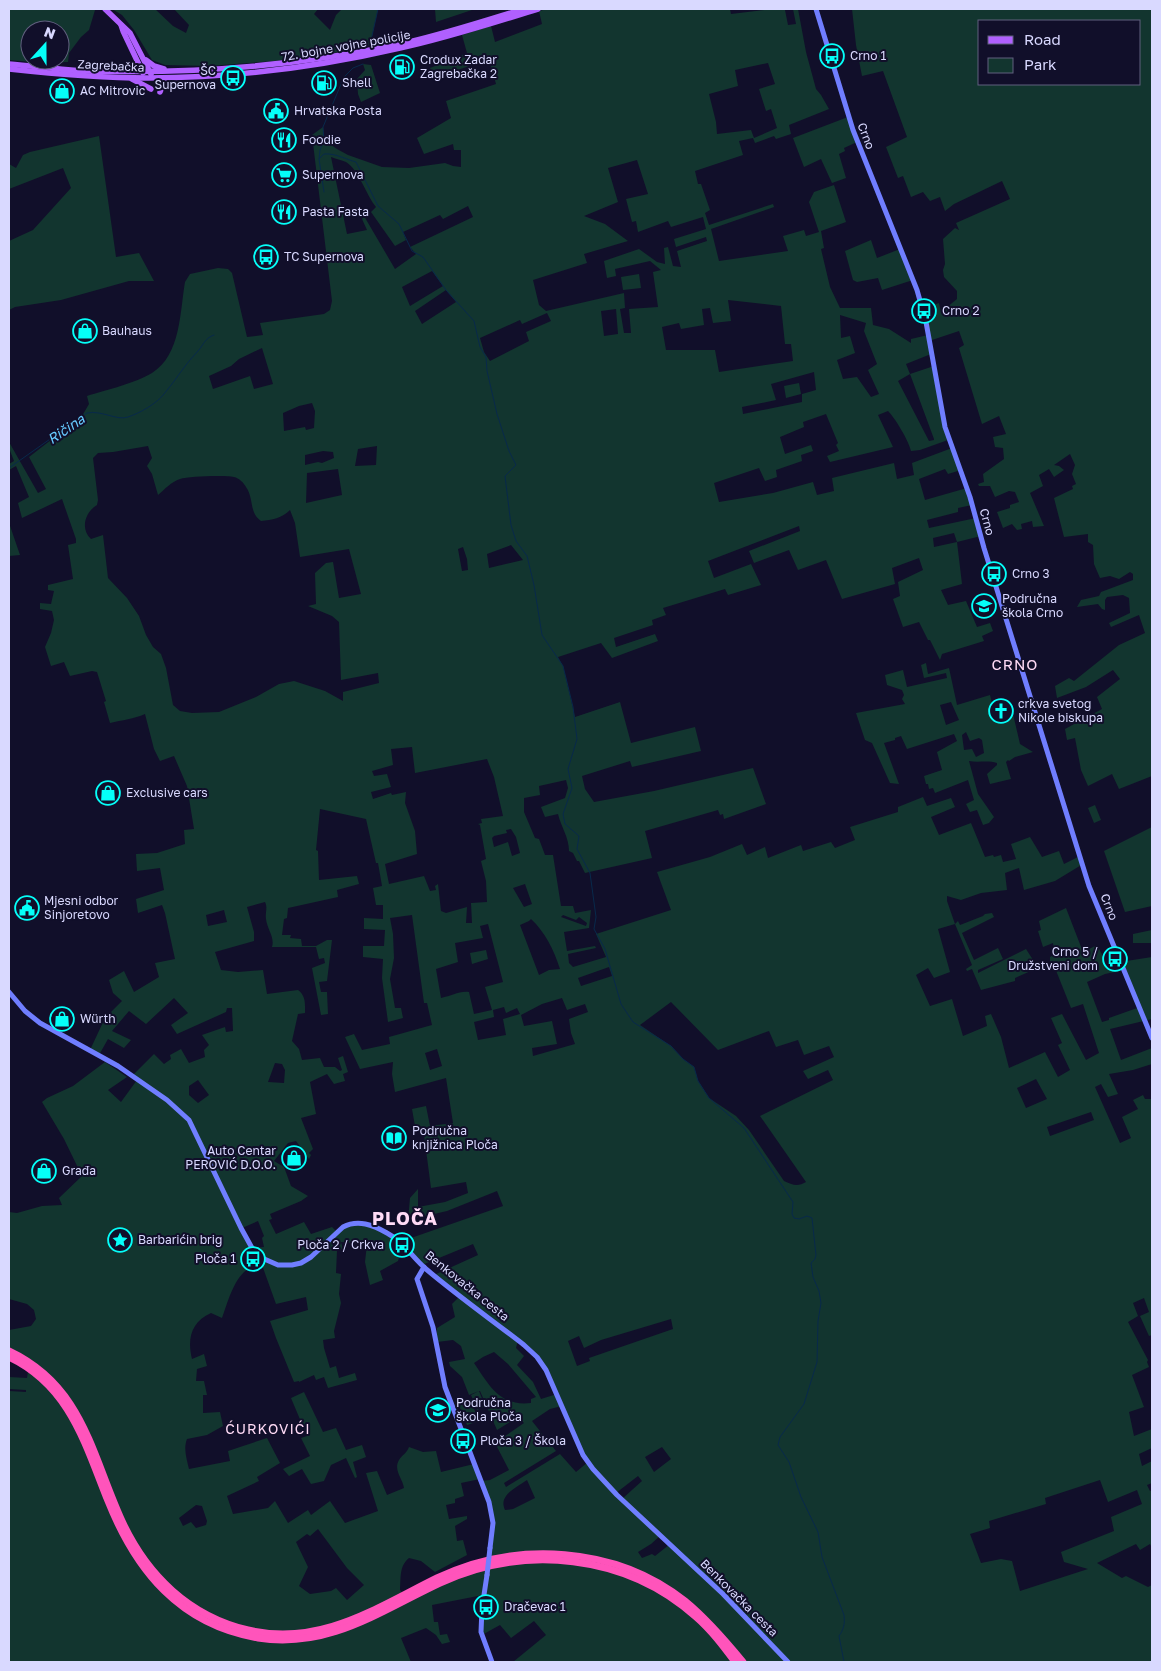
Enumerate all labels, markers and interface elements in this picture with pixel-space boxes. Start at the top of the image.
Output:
north arrow [20,20,70,70]
legend [978,20,1141,85]
text: N [42,23,58,42]
street label: 72. bojne vojne policije [280,27,412,64]
text: Road [1024,30,1061,48]
bus stop icon: Crno 1 [819,43,845,69]
place label: Crno 1 [850,48,886,63]
place label: Crodux Zadar Zagrebačka 2 [420,52,497,81]
fuel station icon: Crodux Zadar Zagrebačka 2 [389,54,415,80]
text: Park [1024,55,1057,73]
street label: Zagrebačka [77,56,145,75]
place label: ŠC Supernova [155,63,216,92]
bus stop icon: ŠC Supernova [220,65,246,91]
fuel station icon: Shell [311,70,337,96]
place label: Shell [342,75,372,90]
shop icon: AC Mitrovic [49,78,75,104]
place label: AC Mitrovic [80,83,146,98]
public building icon: Hrvatska Posta [263,98,289,124]
place label: Hrvatska Posta [294,103,382,118]
street label: Crno [855,120,878,151]
restaurant icon: Foodie [271,127,297,153]
place label: Foodie [302,132,341,147]
supermarket icon: Supernova [271,162,297,188]
place label: Supernova [302,167,363,182]
restaurant icon: Pasta Fasta [271,199,297,225]
place label: Pasta Fasta [302,204,369,219]
bus stop icon: TC Supernova [253,244,279,270]
place label: TC Supernova [284,249,364,264]
bus stop icon: Crno 2 [911,298,937,324]
place label: Crno 2 [942,303,979,318]
shop icon: Bauhaus [72,318,98,344]
place label: Bauhaus [102,323,152,338]
water label: Ričina [44,409,88,447]
street label: Crno [977,507,998,537]
bus stop icon: Crno 3 [981,561,1007,587]
place label: Crno 3 [1012,566,1049,581]
place label: Područna škola Crno [1002,591,1063,620]
school or university icon: Područna škola Crno [971,593,997,619]
district label: CRNO [992,655,1038,673]
place label: crkva svetog Nikole biskupa [1018,696,1103,725]
church icon: crkva svetog Nikole biskupa [988,698,1014,724]
shop icon: Exclusive cars [95,780,121,806]
place label: Exclusive cars [126,785,208,800]
street label: Crno [1097,891,1122,922]
place label: Mjesni odbor Sinjoretovo [44,893,119,922]
public building icon: Mjesni odbor Sinjoretovo [14,895,40,921]
place label: Crno 5 / Družstveni dom [1008,944,1098,973]
bus stop icon: Crno 5 / Družstveni dom [1102,946,1128,972]
shop icon: Würth [49,1006,75,1032]
place label: Würth [80,1011,116,1026]
place label: Područna knjižnica Ploča [412,1123,498,1152]
library icon: Područna knjižnica Ploča [381,1125,407,1151]
place label: Auto Centar PEROVIĆ D.O.O. [185,1143,276,1172]
shop icon: Auto Centar PEROVIĆ D.O.O. [281,1145,307,1171]
shop icon: Građa [31,1158,57,1184]
place label: Građa [62,1163,96,1178]
district label: PLOČA [372,1207,438,1229]
place icon: Barbarićin brig [107,1227,133,1253]
place label: Barbarićin brig [138,1232,222,1247]
bus stop icon: Ploča 2 / Crkva [389,1232,415,1258]
place label: Ploča 2 / Crkva [297,1237,384,1252]
bus stop icon: Ploča 1 [240,1246,266,1272]
street label: Benkovačka cesta [422,1247,512,1324]
place label: Ploča 1 [195,1251,236,1266]
place label: Područna škola Ploča [456,1395,522,1424]
school or university icon: Područna škola Ploča [425,1397,451,1423]
district label: ĆURKOVIĆI [225,1420,311,1437]
bus stop icon: Ploča 3 / Škola [450,1428,476,1454]
place label: Ploča 3 / Škola [480,1433,566,1448]
street label: Benkovačka cesta [697,1556,781,1640]
bus stop icon: Dračevac 1 [473,1594,499,1620]
place label: Dračevac 1 [504,1599,566,1614]

